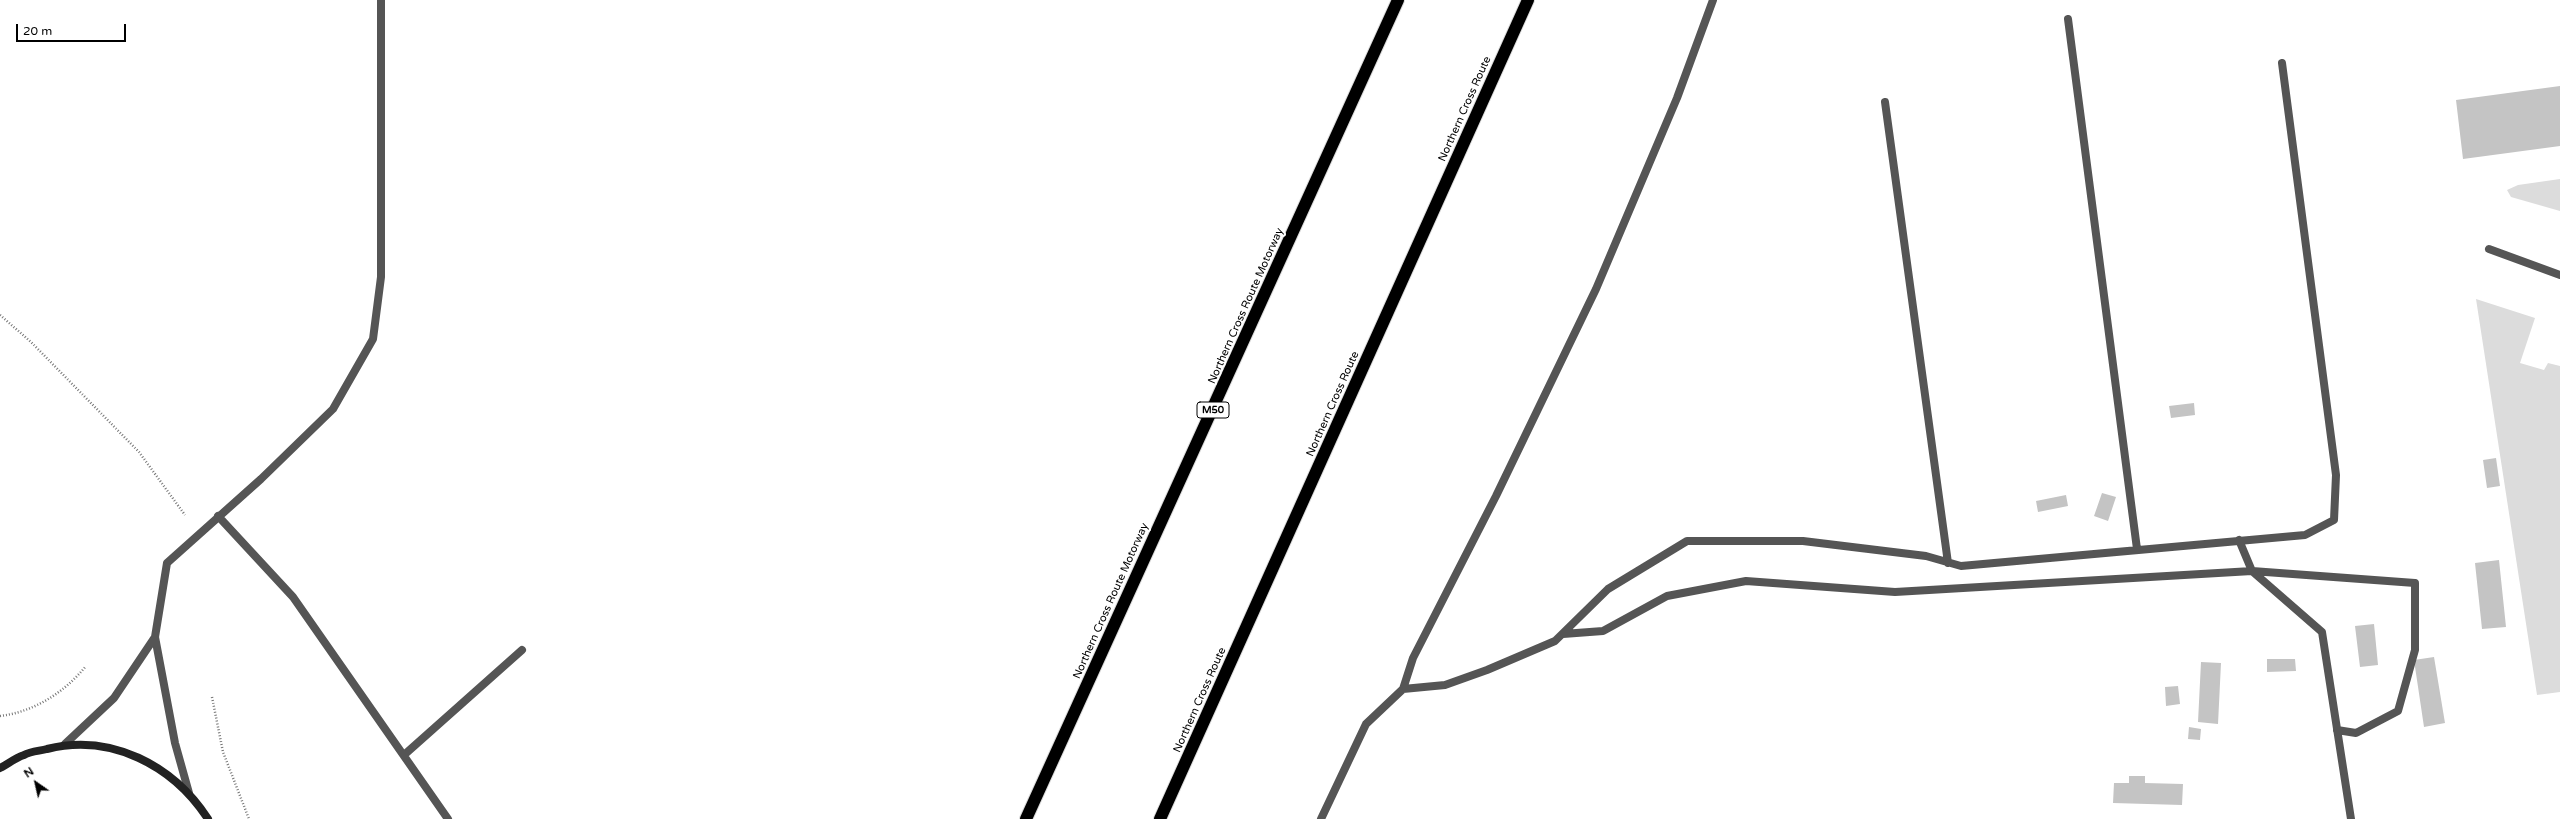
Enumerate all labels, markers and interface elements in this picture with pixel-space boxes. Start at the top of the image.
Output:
scale bar [18,16,128,42]
text: 20 m [23,24,52,38]
street label: Northern Cross Route [1436,54,1494,164]
street label: Northern Cross Route Motorway [1206,226,1286,386]
street label: Northern Cross Route [1304,349,1362,459]
road number: M50 [1197,402,1229,418]
street label: Northern Cross Route Motorway [1071,521,1151,681]
street label: Northern Cross Route [1171,645,1229,755]
north arrow [16,763,56,803]
text: N [22,765,36,780]

